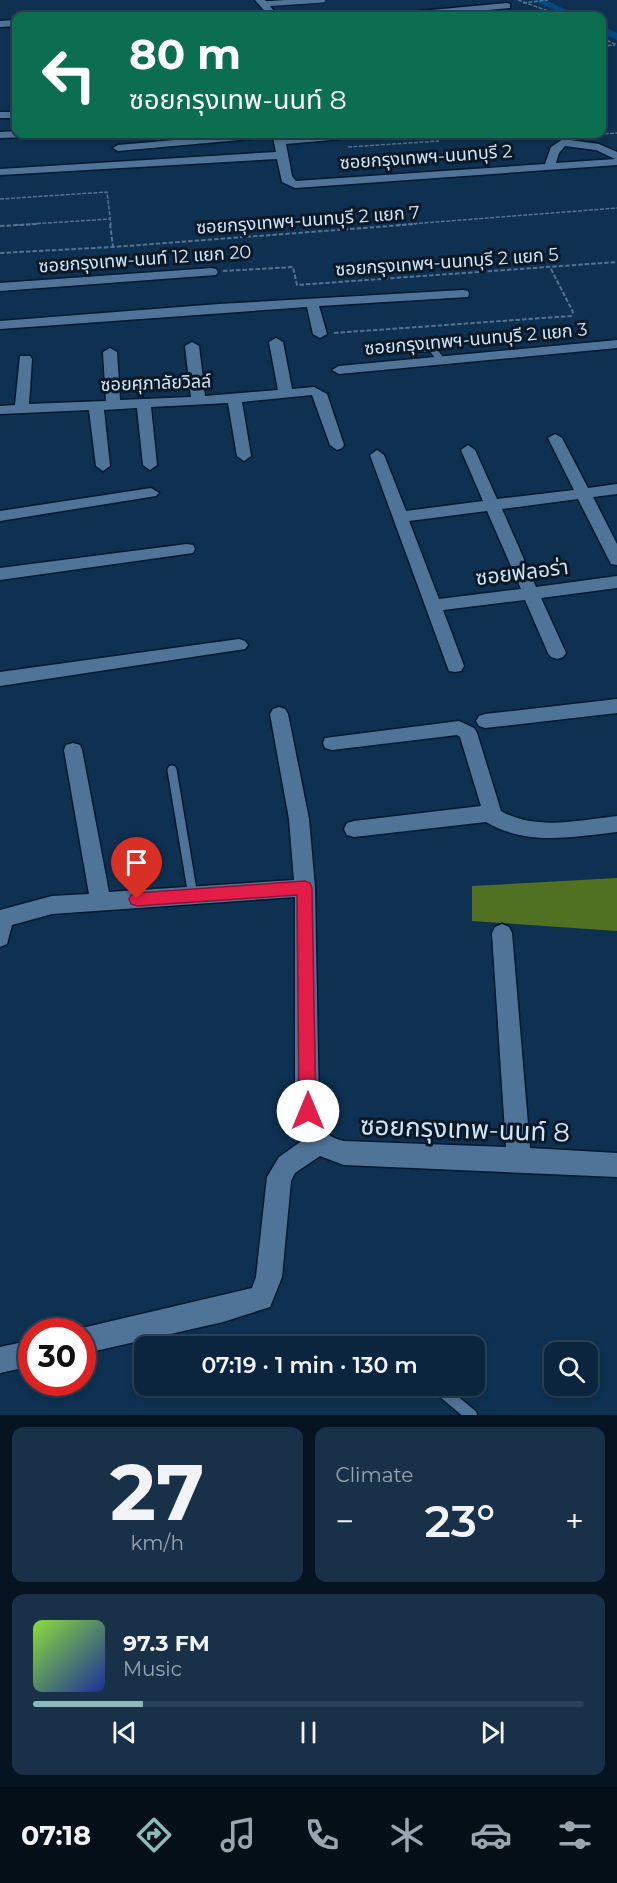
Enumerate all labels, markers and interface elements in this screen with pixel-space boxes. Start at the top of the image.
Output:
text: 80 m [129,28,241,80]
icon: left [30,36,108,114]
text: ซอยกรุงเทพ-นนท์ 8 [129,83,347,116]
street label: ซอยกรุงเทพฯ-นนทบุรี 2 [339,140,513,174]
street label: ซอยกรุงเทพฯ-นนทบุรี 2 แยก 7 [195,201,421,239]
street label: ซอยกรุงเทพ-นนท์ 12 แยก 20 [38,241,252,277]
street label: ซอยกรุงเทพฯ-นนทบุรี 2 แยก 5 [335,243,559,281]
street label: ซอยกรุงเทพฯ-นนทบุรี 2 แยก 3 [364,318,588,360]
street label: ซอยศุภาลัยวิลล์ [100,370,212,396]
street label: ซอยฟลอร่า [474,554,570,590]
pin [111,837,162,899]
icon: arrive [120,846,153,879]
position arrow [276,1079,340,1143]
street label: ซอยกรุงเทพ-นนท์ 8 [360,1109,570,1149]
speed limit sign: 30 [18,1318,96,1396]
map controls [544,1342,598,1396]
button: search [544,1342,598,1396]
text: 07:19 · 1 min · 130 m [201,1352,418,1379]
text: 27 [110,1444,204,1540]
text: Climate [336,1463,413,1487]
text: 23° [424,1493,495,1548]
text: − [336,1501,354,1541]
text: + [565,1501,584,1541]
text: km/h [131,1531,184,1555]
text: 97.3 FM [123,1630,210,1657]
text: Music [123,1657,182,1681]
icon: previous [108,1716,141,1749]
icon: pause [292,1716,325,1749]
icon: next [476,1716,509,1749]
icon: directions [133,1814,175,1856]
icon: music [217,1814,259,1856]
icon: phone [301,1814,343,1856]
icon: climate [386,1814,428,1856]
icon: car [470,1814,512,1856]
icon: filters [554,1814,596,1856]
text: 07:18 [21,1819,91,1852]

